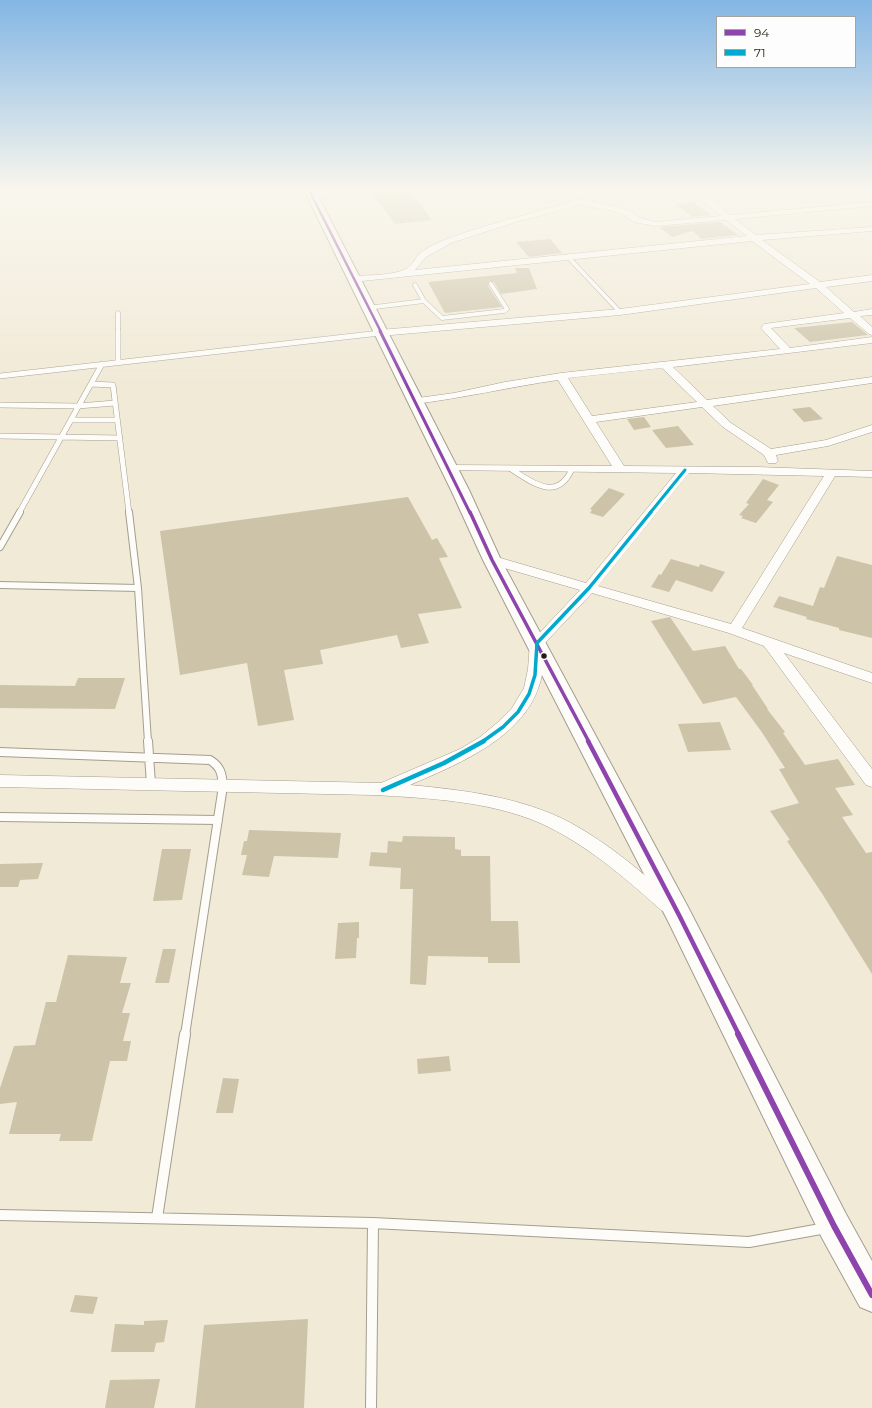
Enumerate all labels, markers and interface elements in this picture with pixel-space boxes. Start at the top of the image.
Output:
legend [716,16,856,68]
text: 94 [754,25,769,40]
text: 71 [754,45,766,60]
unlabelled marker [539,651,549,661]

